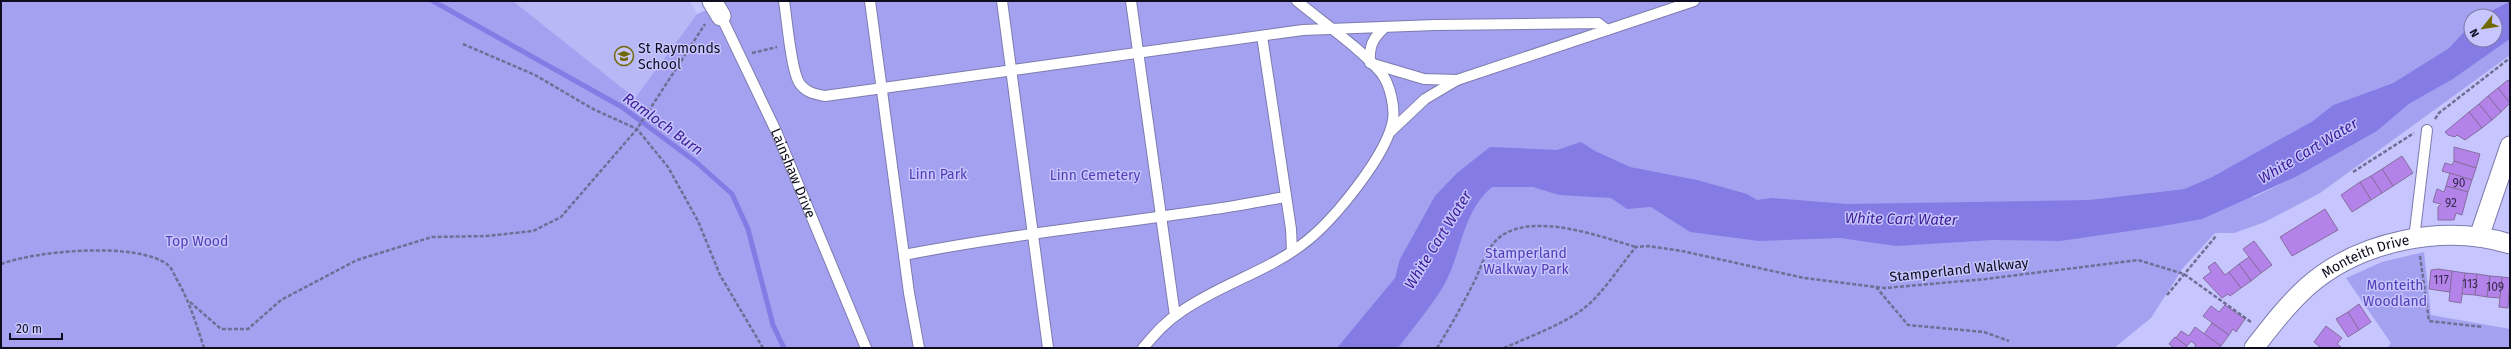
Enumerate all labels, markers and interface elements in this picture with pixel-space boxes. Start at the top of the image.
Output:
north arrow [2463,8,2503,48]
text: N [2467,26,2482,39]
place label: St Raymonds School [638,40,721,73]
school or university icon: St Raymonds School [613,45,635,67]
water label: Ramloch Burn [619,89,707,159]
water label: White Cart Water [2255,114,2362,188]
street label: Lainshaw Drive [767,126,820,220]
park label: Linn Park [909,166,968,183]
park label: Linn Cemetery [1050,167,1140,184]
house number: 90 [2453,176,2466,190]
water label: White Cart Water [1401,186,1476,292]
house number: 92 [2445,196,2457,210]
water label: White Cart Water [1845,209,1959,229]
street label: Monteith Drive [2318,231,2411,281]
park label: Top Wood [166,233,228,250]
park label: Stamperland Walkway Park [1483,245,1569,278]
street label: Stamperland Walkway [1889,254,2029,286]
house number: 117 [2433,273,2449,287]
park label: Monteith Woodland [2363,277,2427,310]
house number: 113 [2462,277,2478,291]
house number: 109 [2486,280,2504,294]
scale bar [10,315,62,341]
text: 20 m [16,322,42,336]

